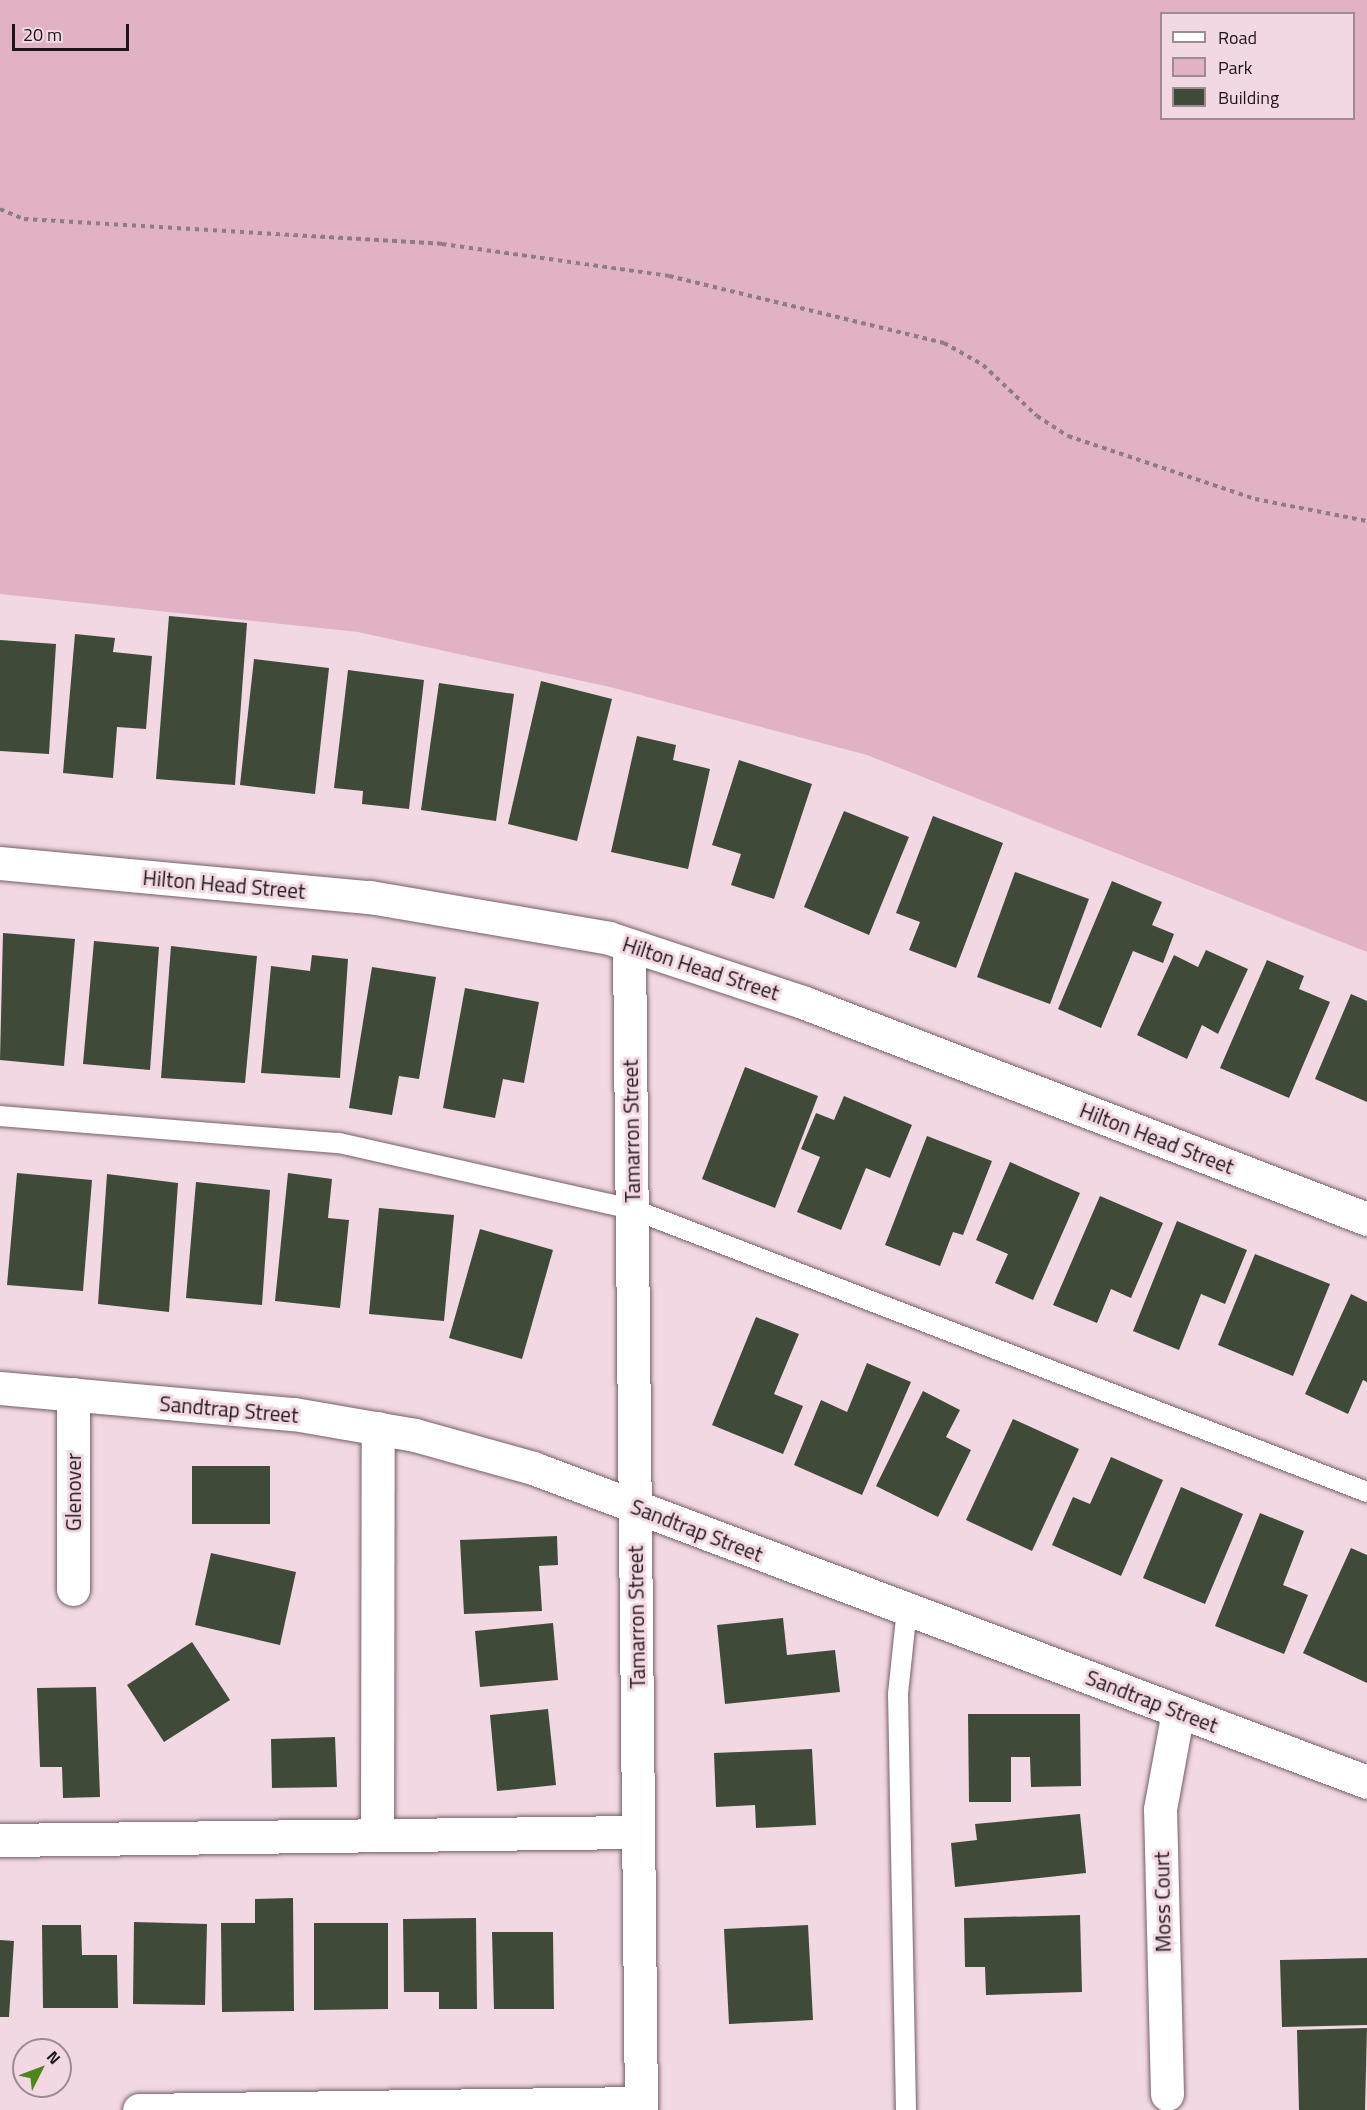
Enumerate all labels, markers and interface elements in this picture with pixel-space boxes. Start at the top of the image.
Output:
scale bar [15,12,132,50]
legend [1160,12,1355,120]
text: 20 m [23,21,62,48]
text: Road [1218,24,1257,51]
text: Park [1218,54,1252,81]
text: Building [1218,84,1279,111]
street label: Hilton Head Street [142,864,306,904]
street label: Hilton Head Street [620,931,782,1005]
street label: Tamarron Street [617,1059,645,1203]
street label: Hilton Head Street [1076,1097,1238,1179]
street label: Sandtrap Street [159,1390,299,1428]
street label: Glenover [60,1453,86,1531]
street label: Sandtrap Street [627,1493,767,1567]
street label: Tamarron Street [622,1545,650,1689]
street label: Sandtrap Street [1082,1664,1222,1738]
street label: Moss Court [1149,1851,1175,1953]
north arrow [12,2038,72,2098]
text: N [41,2045,67,2069]

